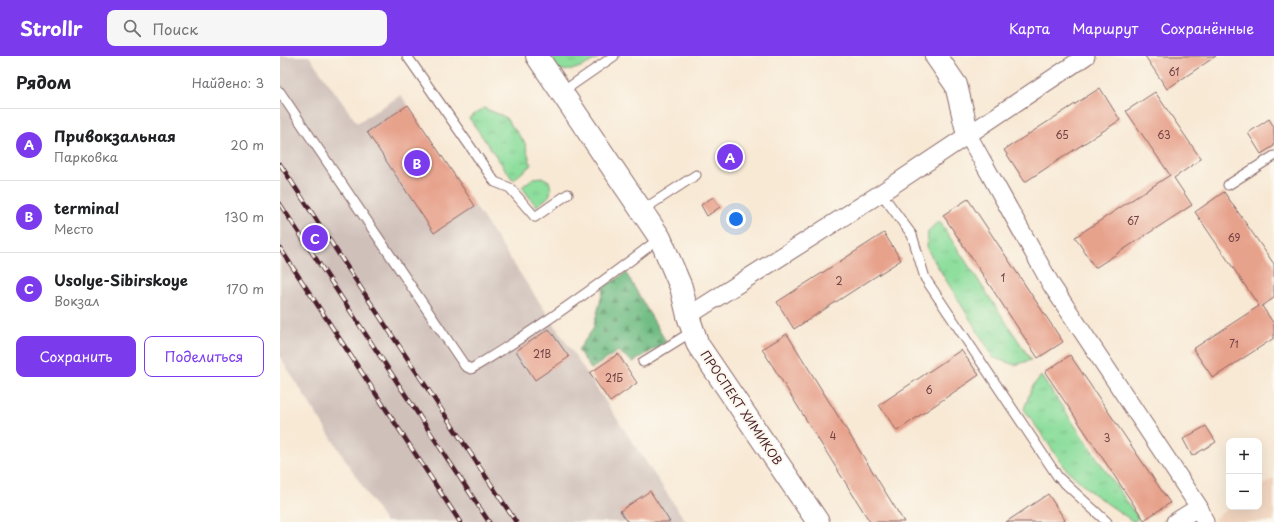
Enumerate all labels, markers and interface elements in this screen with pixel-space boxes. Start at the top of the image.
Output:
search box [107,10,387,46]
text: Strollr [20,14,83,42]
icon: search [121,17,143,39]
text: Поиск [153,17,198,40]
text: Карта [1009,18,1050,39]
text: Маршрут [1072,18,1138,39]
text: Сохранённые [1160,18,1254,39]
house number: 61 [1168,64,1180,79]
text: Рядом [16,69,71,95]
text: Найдено: 3 [192,73,264,92]
text: Привокзальная [54,124,176,147]
house number: 65 [1055,127,1069,142]
house number: 63 [1157,127,1171,142]
text: A [24,135,34,154]
text: 20 m [230,135,264,154]
pin: A [717,142,743,172]
text: Парковка [54,147,118,166]
pin: B [404,148,430,178]
text: terminal [54,196,119,219]
text: B [25,207,33,226]
text: 130 m [225,207,264,226]
your location [726,209,746,229]
house number: 67 [1127,213,1139,228]
text: Место [54,219,94,238]
pin: C [302,223,328,253]
house number: 69 [1228,230,1240,245]
text: Usolye-Sibirskoye [54,268,188,291]
house number: 1 [1001,270,1005,285]
house number: 2 [835,273,843,288]
text: C [24,279,34,298]
text: 170 m [226,279,264,298]
text: Вокзал [54,291,99,310]
button: Сохранить [16,336,136,377]
button: Поделиться [144,336,264,377]
house number: 71 [1229,336,1239,351]
house number: 21В [533,346,551,361]
street label: ПРОСПЕКТ ХИМИКОВ [697,346,787,468]
house number: 21Б [605,370,624,385]
house number: 6 [925,382,933,397]
house number: 4 [830,428,837,443]
house number: 3 [1104,430,1110,445]
map controls [1226,438,1262,510]
button: + [1226,438,1262,474]
button: − [1226,474,1262,510]

